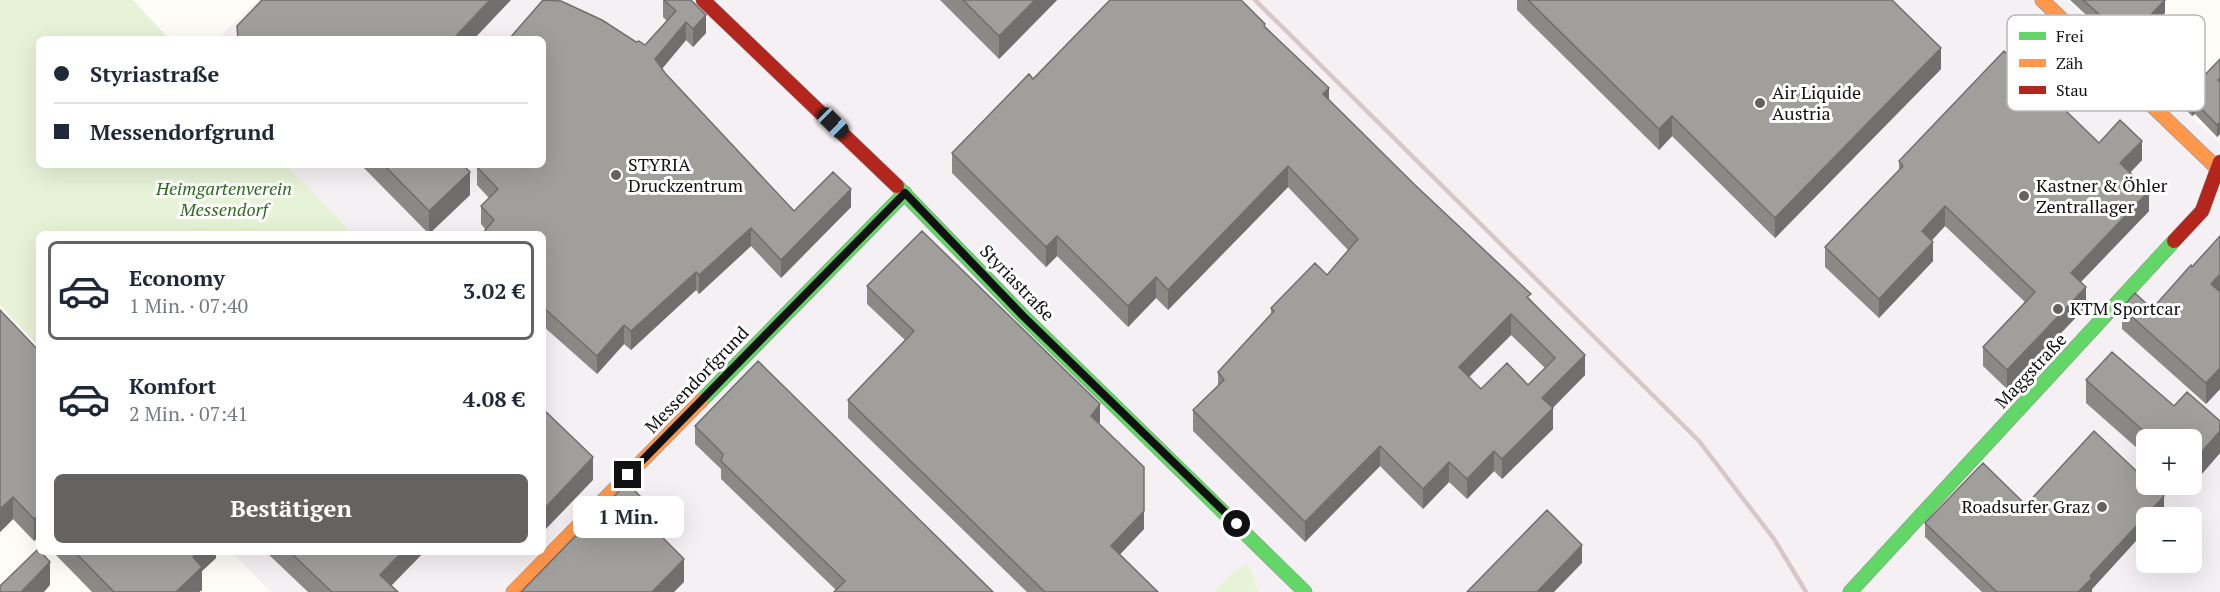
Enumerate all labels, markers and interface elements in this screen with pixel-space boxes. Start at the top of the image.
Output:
legend [2007,15,2205,111]
text: Frei [2056,25,2084,47]
text: Zäh [2056,52,2084,74]
text: Styriastraße [90,59,219,88]
text: Stau [2056,79,2088,101]
place label: Air Liquide Austria [1772,80,1861,125]
marker: Air Liquide Austria [1753,96,1767,110]
car [814,104,852,142]
text: Messendorfgrund [90,117,275,146]
place label: STYRIA Druckzentrum [628,152,744,197]
marker: STYRIA Druckzentrum [609,168,623,182]
place label: Kastner & Öhler Zentrallager [2036,173,2168,218]
park label: Heimgartenverein Messendorf [155,176,292,221]
marker: Kastner & Öhler Zentrallager [2017,189,2031,203]
street label: Styriastraße [975,239,1060,326]
text: Economy [129,263,225,292]
icon: car [57,264,111,318]
text: 3.02 € [463,276,525,305]
text: 1 Min. · 07:40 [129,292,248,319]
place label: KTM Sportcar [2070,296,2181,320]
marker: KTM Sportcar [2051,302,2065,316]
street label: Messendorfgrund [639,321,754,438]
street label: Maggstraße [1989,328,2071,413]
text: Komfort [129,371,216,400]
icon: car [57,372,111,426]
text: 4.08 € [463,384,525,413]
text: 2 Min. · 07:41 [129,400,248,427]
map controls [2136,429,2202,573]
button: + [2136,429,2202,495]
route end [614,461,641,488]
button: Bestätigen [54,474,528,543]
place label: Roadsurfer Graz [1961,494,2090,518]
callout: 1 Min. [572,496,684,538]
marker: Roadsurfer Graz [2095,500,2109,514]
text: 1 Min. [598,503,659,530]
button: − [2136,507,2202,573]
route start [1223,510,1250,537]

